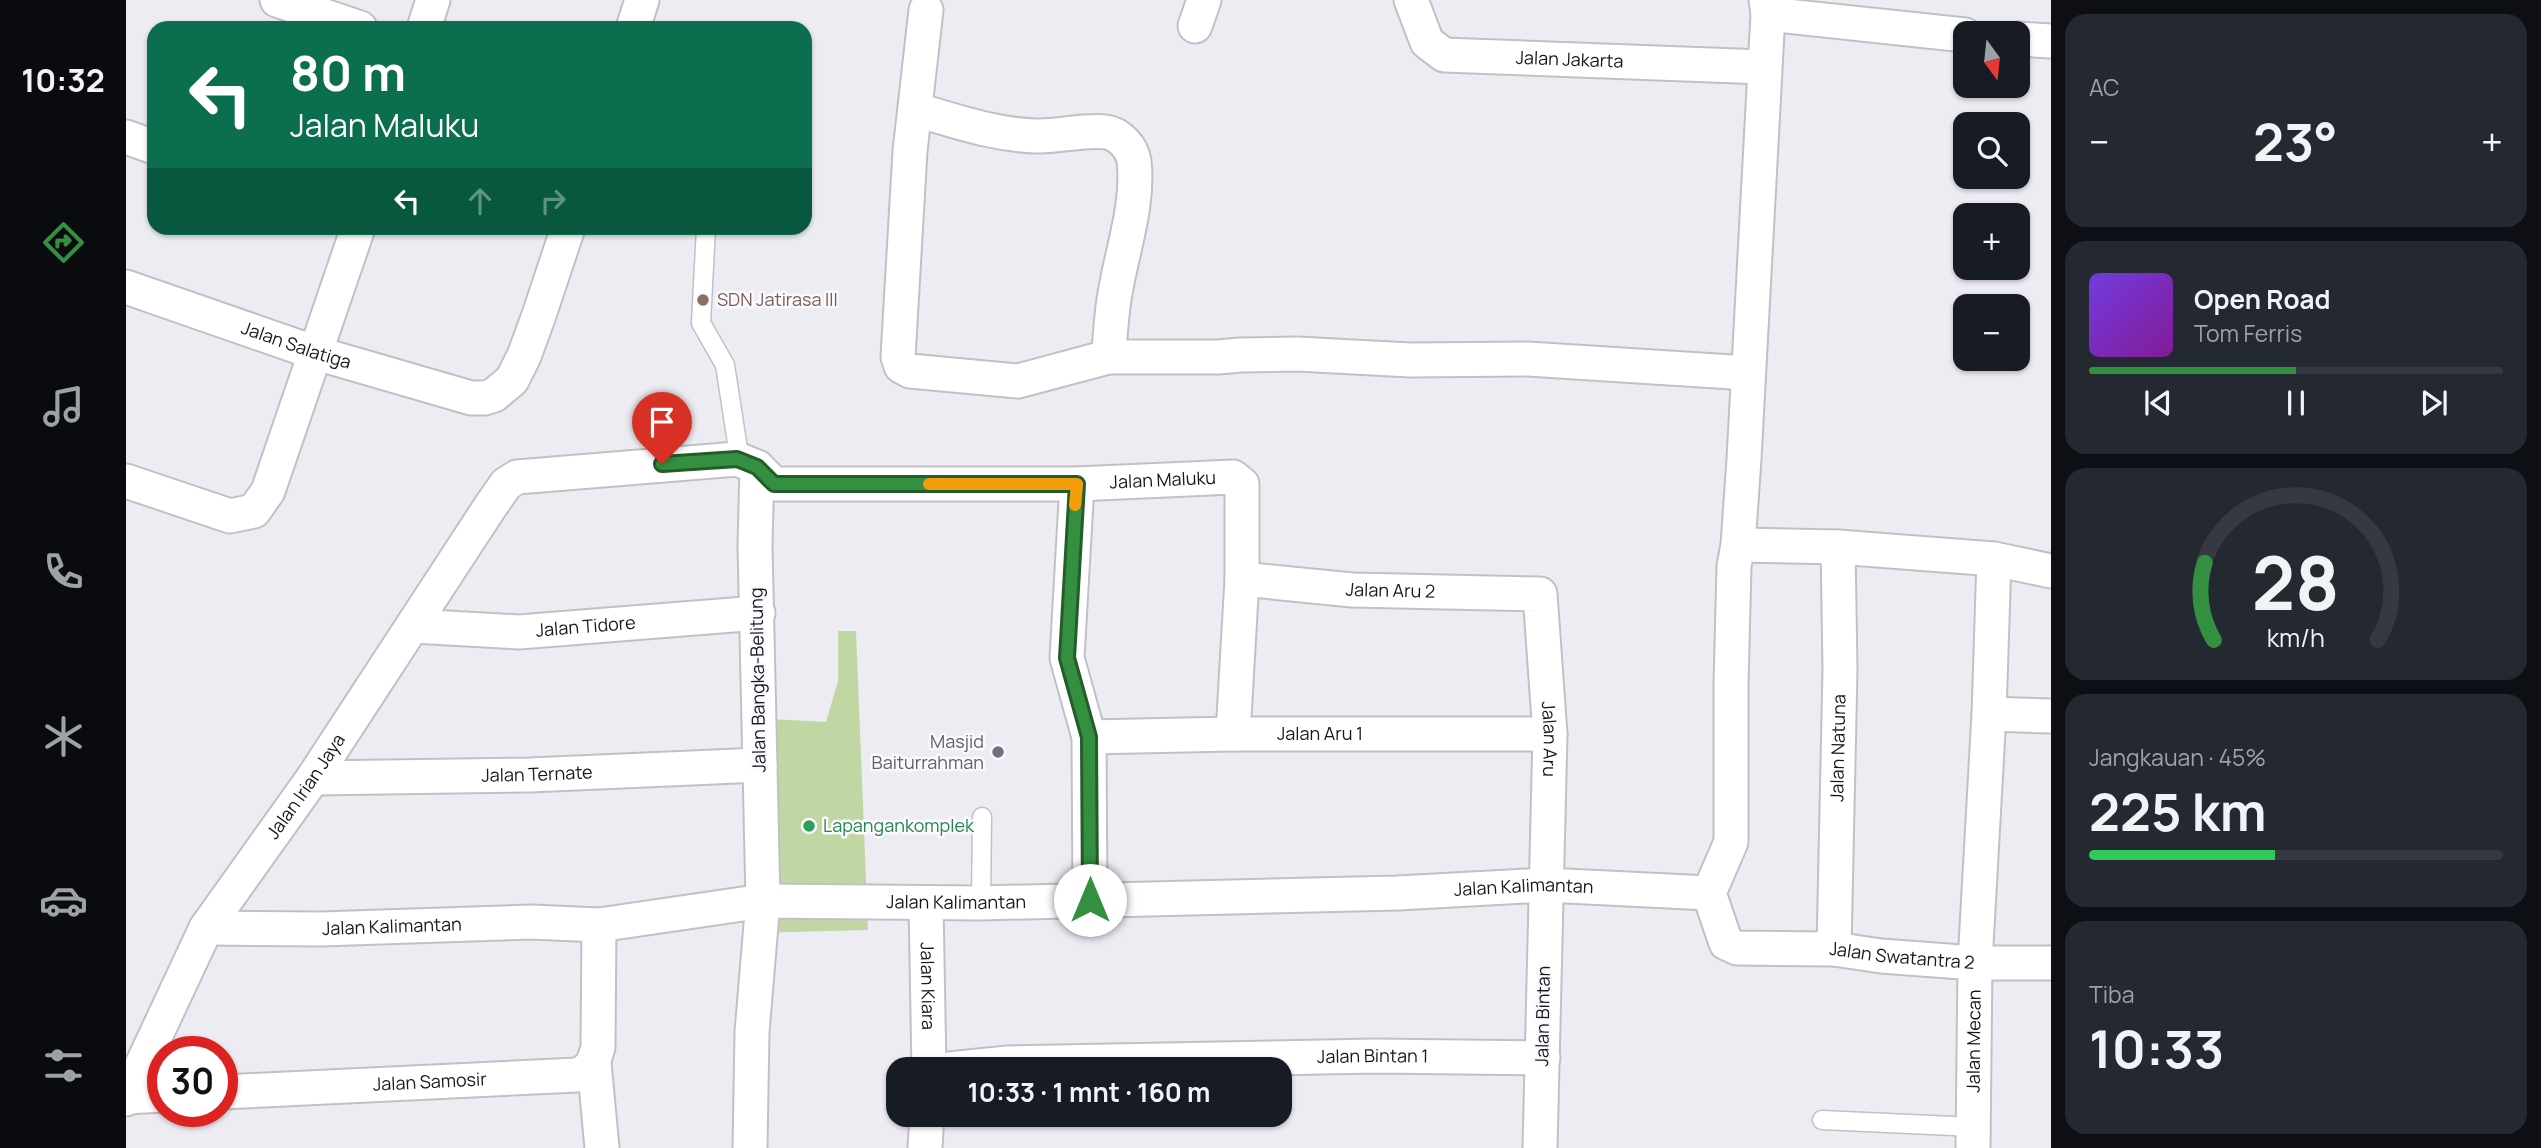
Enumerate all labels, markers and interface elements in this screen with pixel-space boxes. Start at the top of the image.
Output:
north arrow [1953,21,2030,98]
map controls [1953,21,2030,371]
text: 80 m [290,39,406,106]
street label: Jalan Jakarta [1515,45,1624,73]
icon: left [175,49,266,140]
text: 10:32 [21,58,105,102]
text: AC [2089,71,2120,103]
text: Jalan Maluku [290,103,479,147]
text: 23° [2253,106,2338,177]
button: search [1953,112,2030,189]
text: − [2089,115,2110,167]
text: + [2481,115,2503,167]
icon: left [388,182,426,220]
icon: ahead [461,182,499,220]
icon: right [534,182,572,220]
button: + [1953,203,2030,280]
icon: directions [39,218,88,267]
text: Open Road [2194,281,2330,317]
place label: SDN Jatirasa III [717,287,838,311]
marker: SDN Jatirasa III [695,292,711,308]
button: − [1953,294,2030,371]
street label: Jalan Salatiga [238,315,354,374]
text: Tom Ferris [2194,317,2302,349]
icon: music [39,382,88,431]
icon: previous [2139,384,2177,422]
icon: pause [2277,384,2315,422]
icon: next [2415,384,2453,422]
pin [632,392,692,464]
icon: arrive [643,403,681,441]
street label: Jalan Maluku [1109,465,1217,494]
text: 28 [2252,532,2340,632]
icon: phone [39,547,88,596]
street label: Jalan Aru 2 [1345,576,1435,603]
street label: Jalan Bangka-Belitung [743,587,771,773]
street label: Jalan Tidore [535,610,636,642]
text: km/h [2267,620,2325,655]
street label: Jalan Natuna [1824,694,1850,802]
street label: Jalan Aru [1537,700,1563,777]
icon: climate [39,712,88,761]
street label: Jalan Aru 1 [1277,721,1363,745]
street label: Jalan Irian Jaya [260,729,350,843]
place label: Masjid Baiturrahman [872,729,984,774]
text: Jangkauan · 45% [2089,741,2266,773]
marker: Masjid Baiturrahman [990,744,1006,760]
street label: Jalan Ternate [481,759,593,787]
text: 225 km [2089,776,2267,847]
place label: Lapangankomplek [823,813,975,837]
marker: Lapangankomplek [801,818,817,834]
position arrow [1053,863,1127,937]
street label: Jalan Kalimantan [1453,872,1594,901]
icon: car [39,876,88,925]
street label: Jalan Kalimantan [886,889,1026,914]
street label: Jalan Kalimantan [322,911,462,940]
street label: Jalan Swatantra 2 [1829,936,1976,974]
street label: Jalan Kiara [916,942,941,1030]
street label: Jalan Bintan [1529,965,1555,1067]
text: Tiba [2089,978,2134,1010]
street label: Jalan Mecan [1961,989,1986,1093]
text: 10:33 [2089,1013,2224,1084]
speed limit sign: 30 [147,1036,238,1127]
icon: filters [39,1041,88,1090]
street label: Jalan Bintan 1 [1317,1043,1428,1068]
street label: Jalan Samosir [372,1066,488,1096]
text: 10:33 · 1 mnt · 160 m [967,1074,1211,1110]

